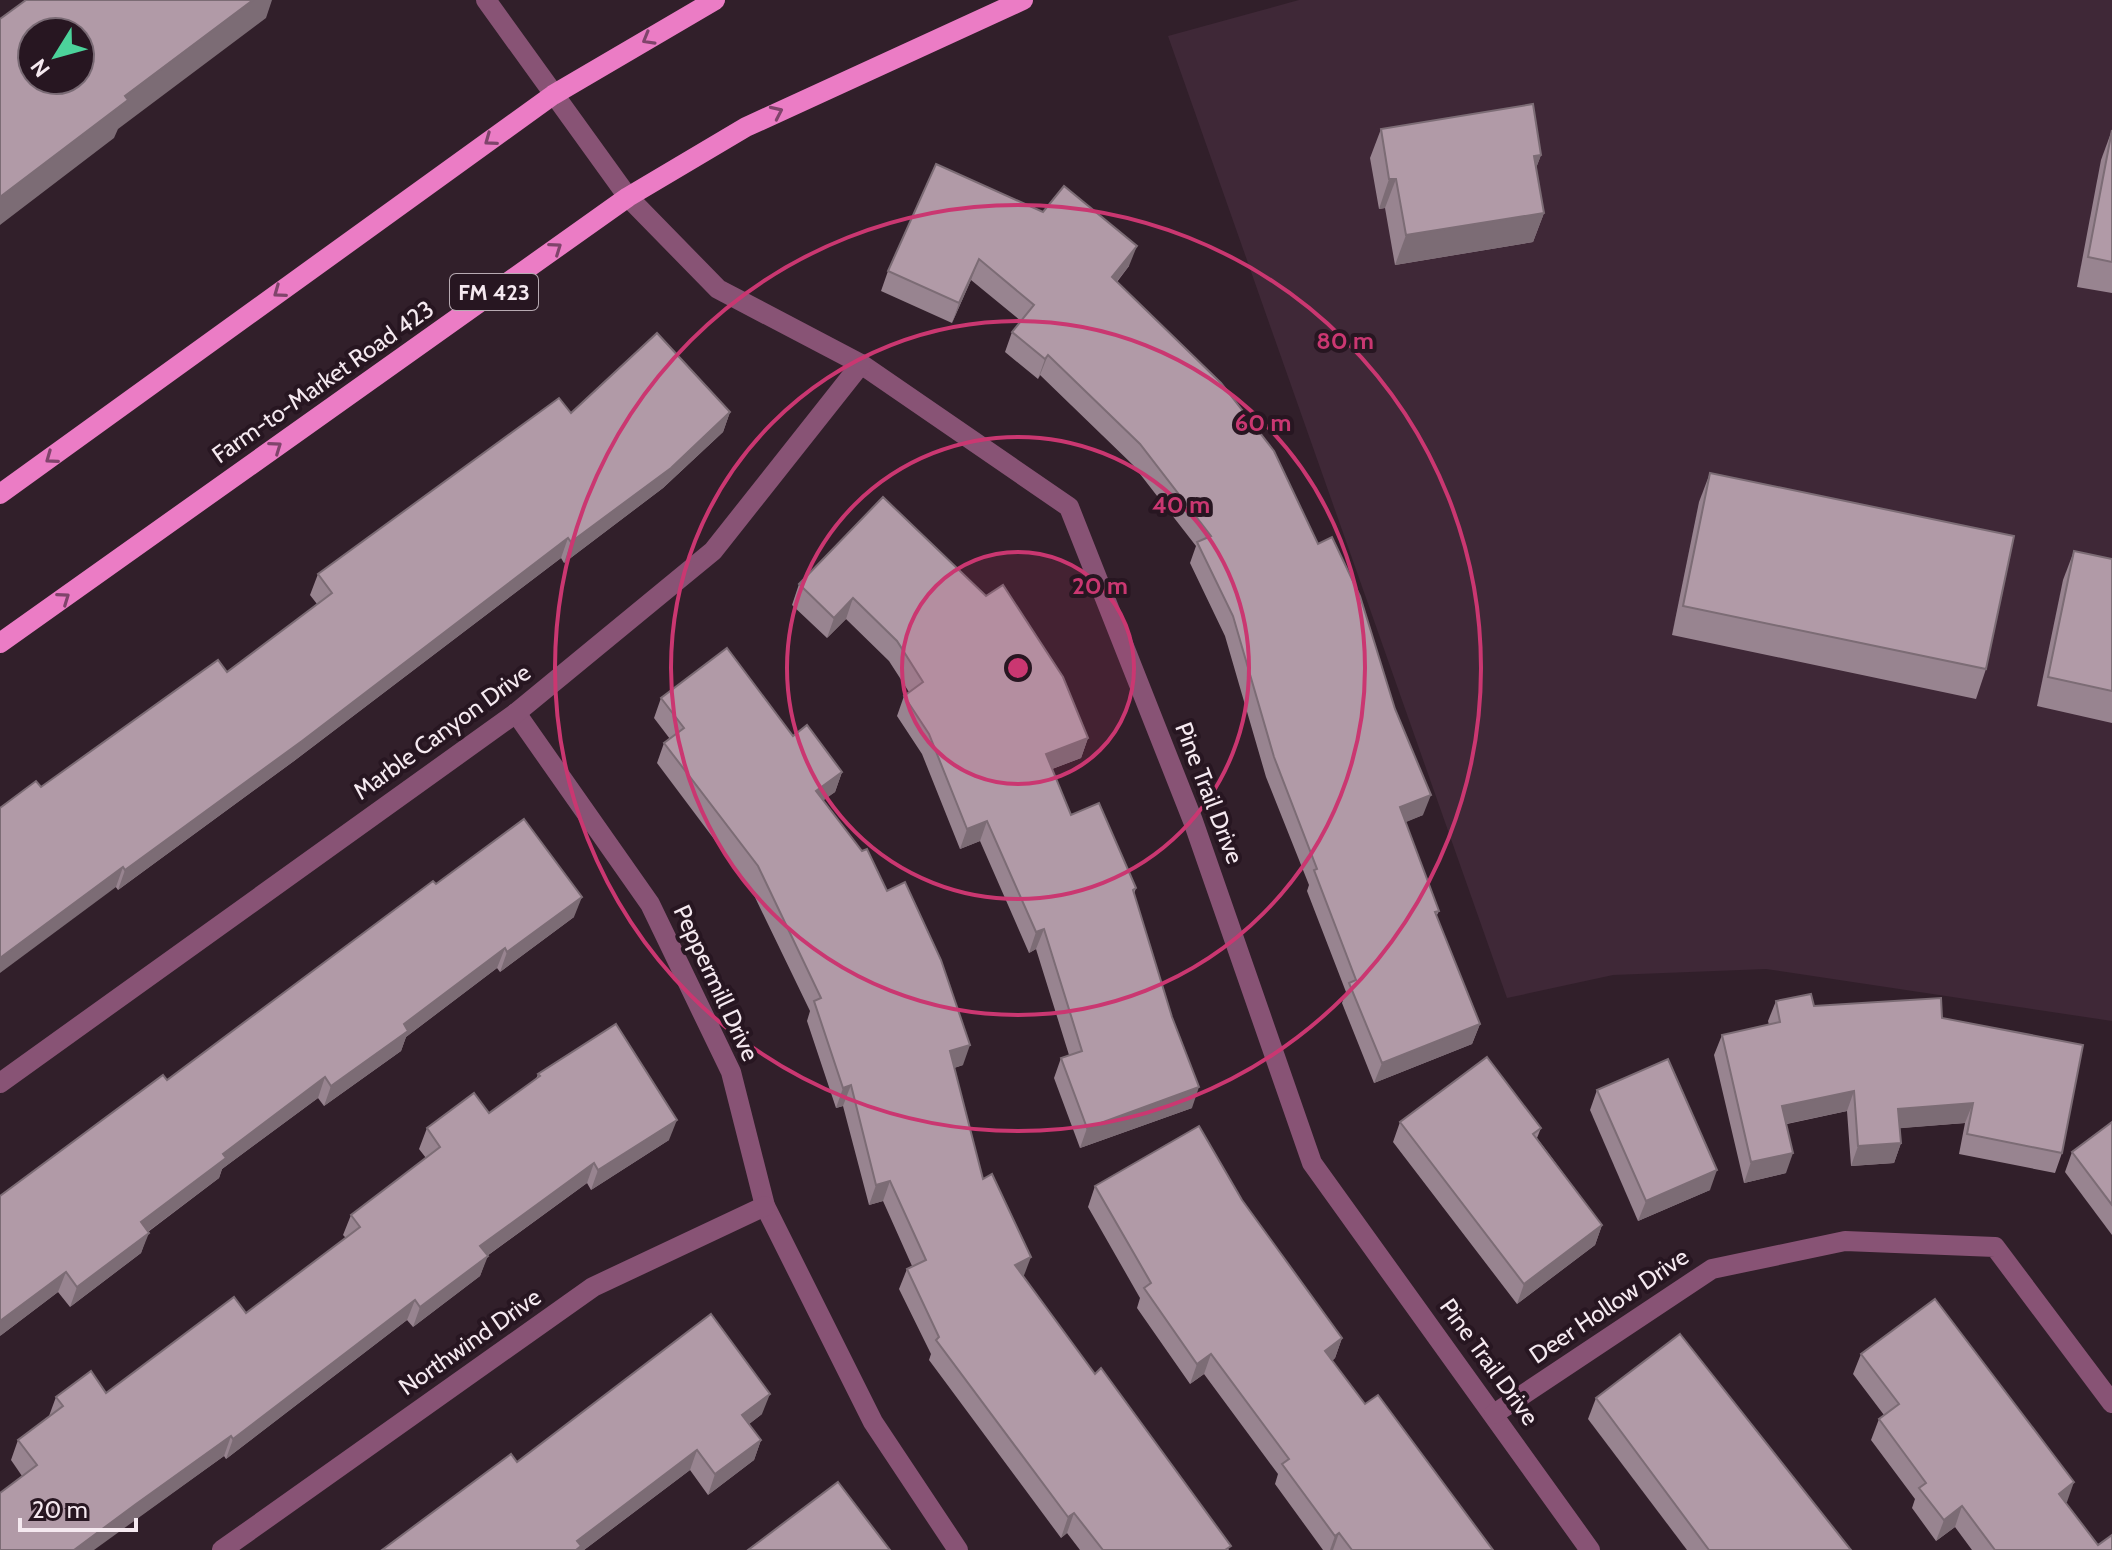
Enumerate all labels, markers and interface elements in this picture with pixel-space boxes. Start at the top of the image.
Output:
north arrow [16,16,96,96]
one-way arrow [642,29,657,45]
text: N [25,53,56,82]
one-way arrow [769,106,784,122]
one-way arrow [485,130,499,145]
one-way arrow [547,243,562,258]
road number: FM 423 [450,274,538,310]
one-way arrow [274,283,288,297]
street label: Farm-to-Market Road 423 [206,294,439,469]
text: 80 m [1316,326,1374,355]
text: 60 m [1235,408,1291,437]
one-way arrow [267,443,281,457]
one-way arrow [45,448,59,463]
text: 40 m [1152,490,1210,519]
text: 20 m [1072,571,1128,600]
one-way arrow [55,593,69,608]
centre of rings [1004,654,1032,682]
street label: Marble Canyon Drive [347,658,536,806]
street label: Pine Trail Drive [1169,718,1250,868]
street label: Peppermill Drive [668,900,765,1066]
street label: Deer Hollow Drive [1524,1242,1694,1369]
street label: Northwind Drive [393,1282,546,1401]
street label: Pine Trail Drive [1434,1293,1545,1431]
scale bar [20,1482,136,1532]
text: 20 m [32,1495,88,1524]

